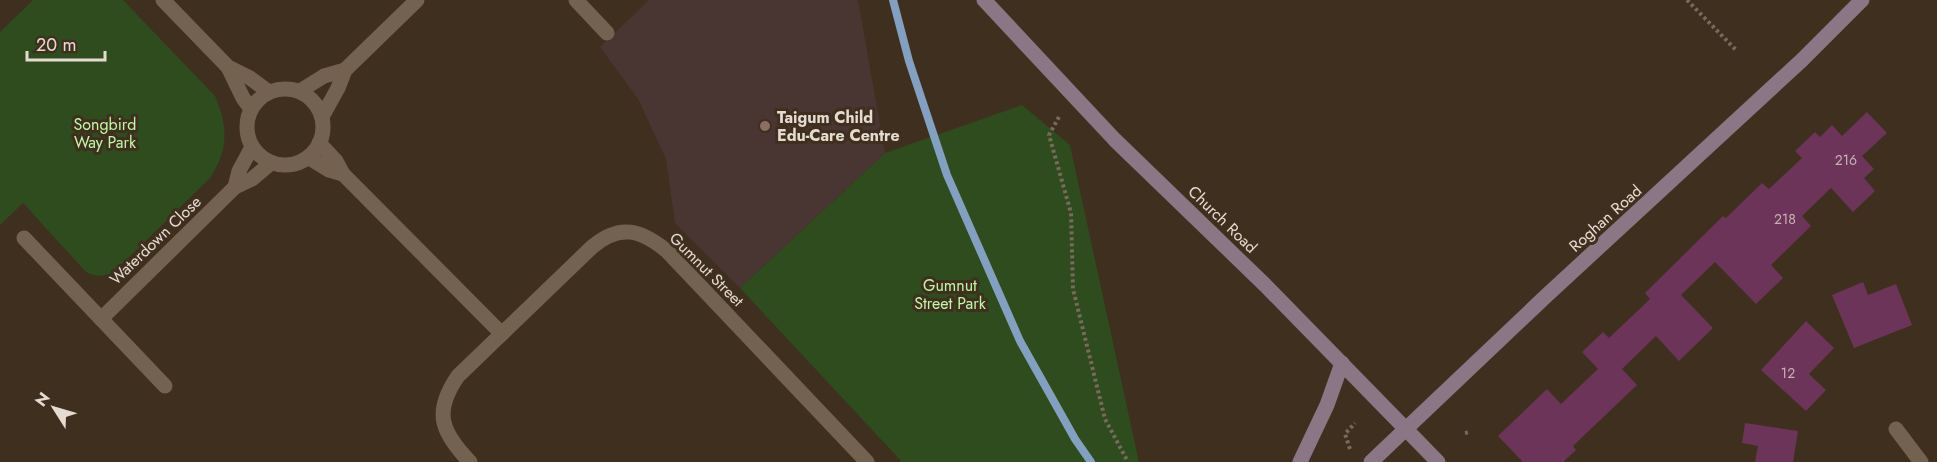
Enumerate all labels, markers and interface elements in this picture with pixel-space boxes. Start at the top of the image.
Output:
scale bar [27,24,105,62]
text: 20 m [36,32,76,58]
place label: Taigum Child Edu-Care Centre [777,106,900,147]
park label: Songbird Way Park [74,113,137,154]
marker: Taigum Child Edu-Care Centre [758,119,772,133]
house number: 216 [1835,150,1857,170]
street label: Church Road [1183,180,1262,258]
street label: Roghan Road [1564,180,1647,257]
street label: Waterdown Close [104,191,206,290]
house number: 218 [1774,209,1796,229]
street label: Gumnut Street [664,227,749,312]
park label: Gumnut Street Park [914,274,987,315]
house number: 12 [1781,363,1795,383]
north arrow [24,378,84,438]
text: N [29,387,55,411]

